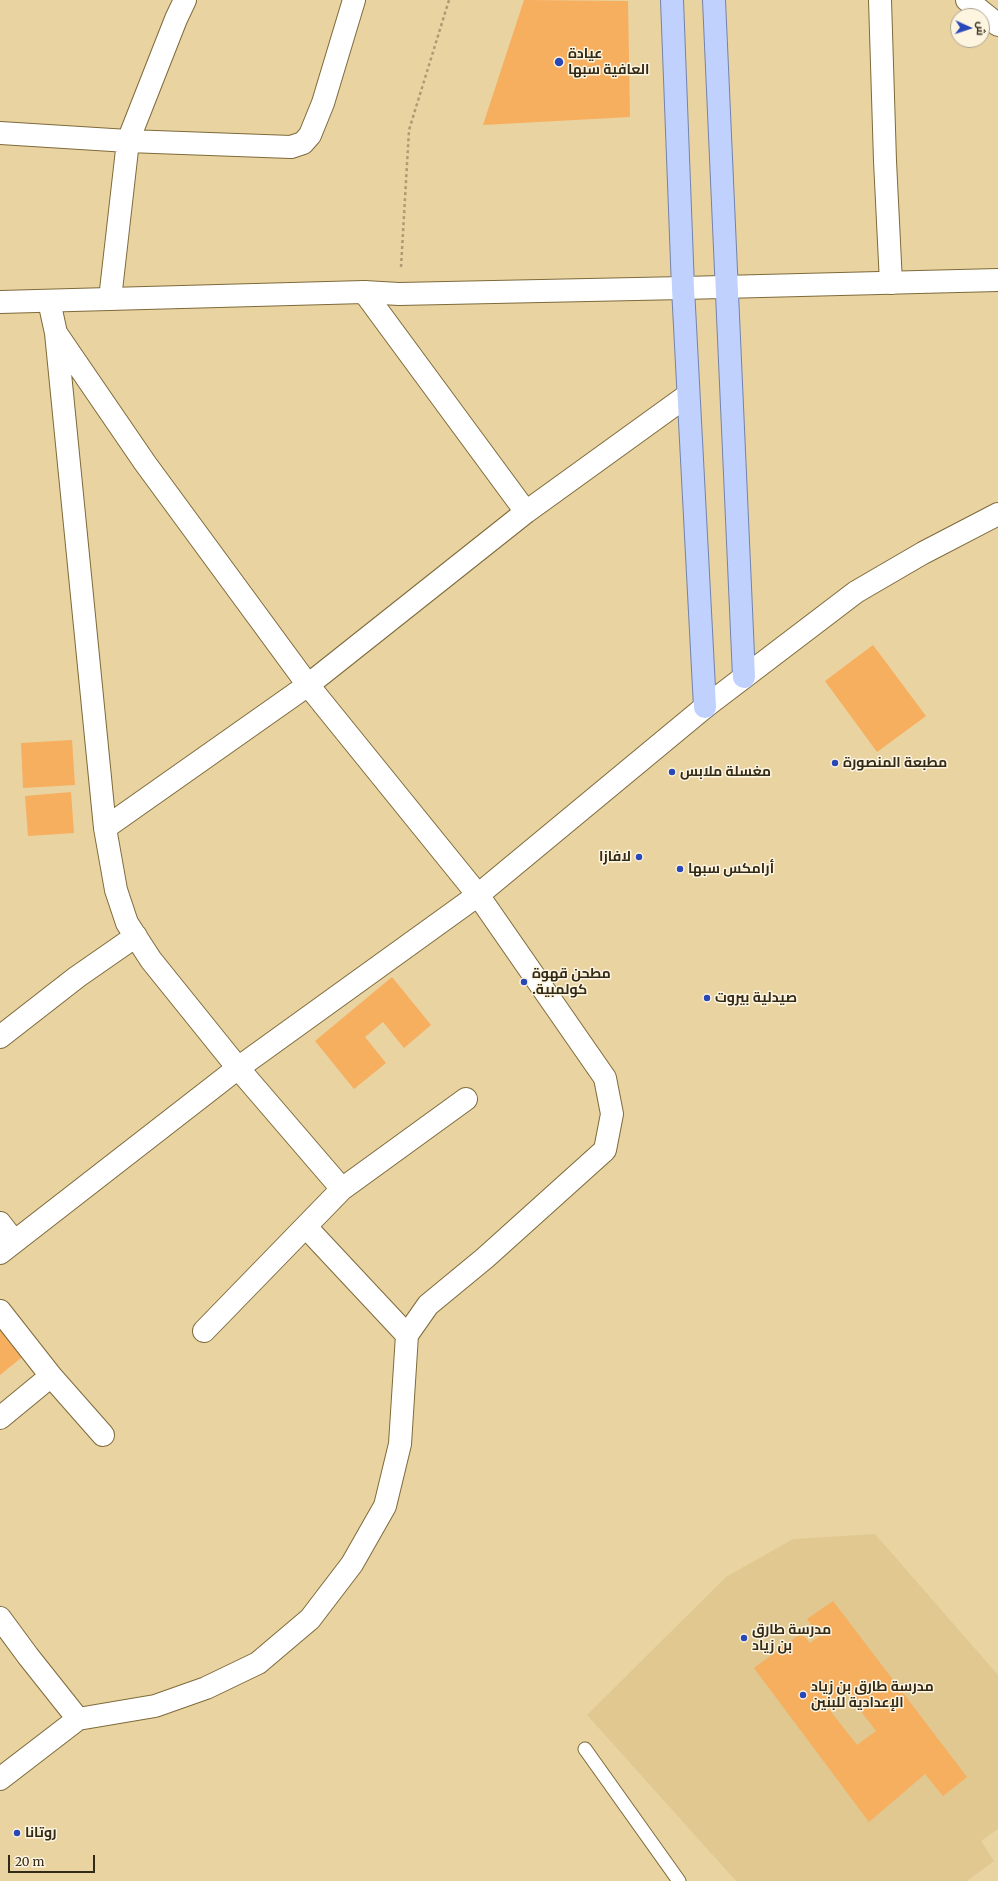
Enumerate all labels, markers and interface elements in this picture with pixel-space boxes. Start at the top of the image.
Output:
north arrow [950,8,990,48]
text: ش [974,21,988,36]
place label: عيادة العافية سبها [568,46,649,78]
marker: عيادة العافية سبها [553,56,565,68]
place label: مطبعة المنصورة [843,755,947,771]
marker: مطبعة المنصورة [830,758,840,768]
place label: مغسلة ملابس [680,764,771,780]
marker: مغسلة ملابس [667,767,677,777]
place label: لافازا [599,849,631,865]
marker: لافازا [634,852,644,862]
place label: أرامكس سبها [688,861,774,877]
marker: أرامكس سبها [675,864,685,874]
place label: مطحن قهوة .كولمبية [532,966,611,998]
marker: مطحن قهوة .كولمبية [519,977,529,987]
place label: صيدلية بيروت [715,990,797,1006]
marker: صيدلية بيروت [702,993,712,1003]
place label: مدرسة طارق بن زياد [752,1622,831,1654]
marker: مدرسة طارق بن زياد [739,1633,749,1643]
place label: مدرسة طارق بن زياد الإعدادية للبنين [811,1679,934,1712]
marker: مدرسة طارق بن زياد الإعدادية للبنين [798,1690,808,1700]
place label: روتانا [25,1825,57,1841]
marker: روتانا [12,1828,22,1838]
scale bar [10,1847,97,1873]
text: 20 m [15,1854,44,1869]

